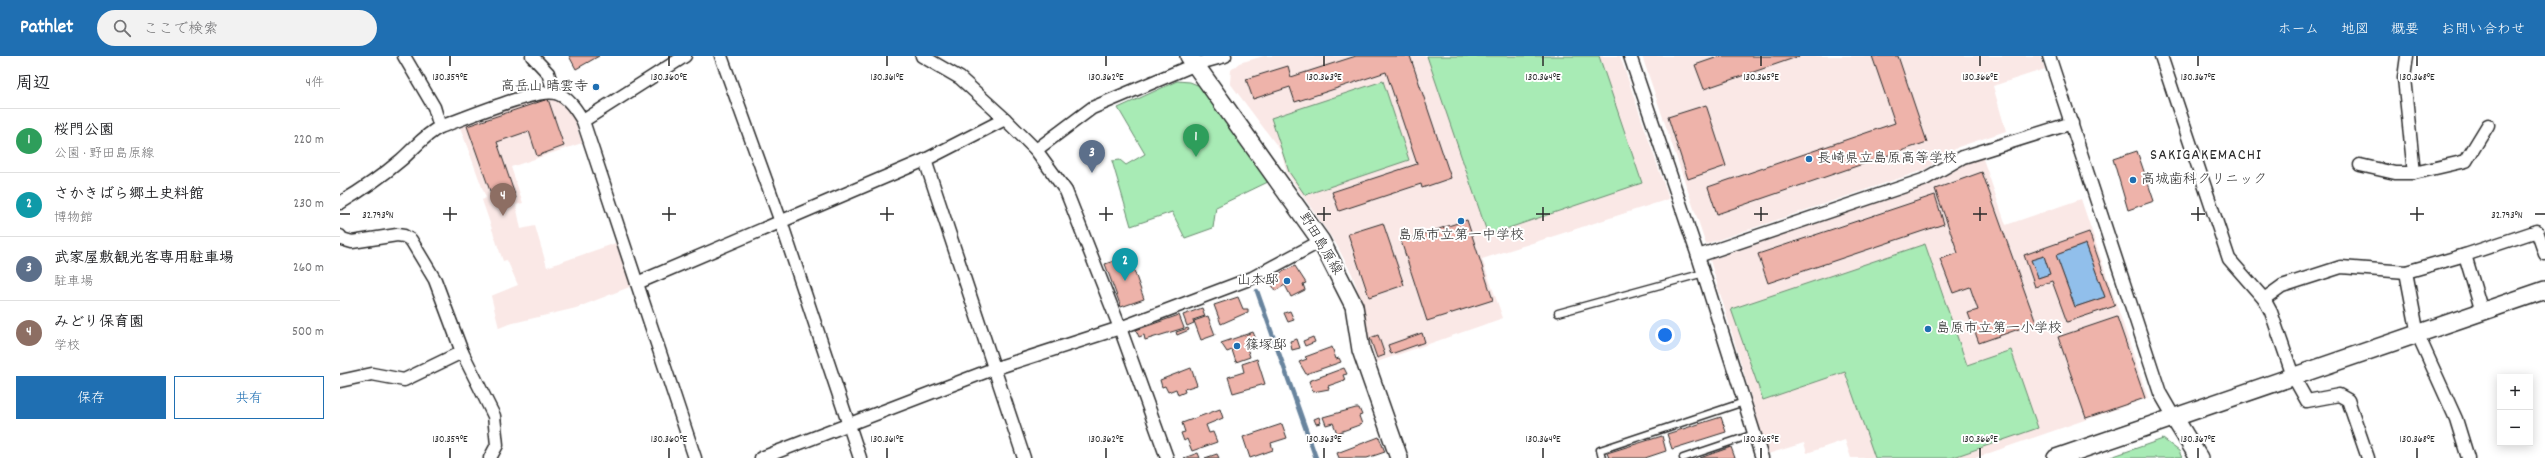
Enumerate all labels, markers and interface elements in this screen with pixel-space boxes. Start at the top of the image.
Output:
search box [97,10,377,46]
text: Pathlet [20,15,73,42]
icon: search [111,17,133,39]
text: ここで検索 [143,19,218,41]
text: ホーム [2278,20,2319,40]
text: 地図 [2341,20,2369,40]
text: 概要 [2391,20,2419,40]
text: お問い合わせ [2441,20,2525,40]
text: 130.359°E [432,71,468,85]
text: 130.360°E [651,71,688,85]
text: 130.361°E [870,71,904,85]
text: 130.362°E [1088,71,1124,85]
text: 130.363°E [1306,71,1342,85]
text: 130.364°E [1526,71,1561,85]
text: 130.365°E [1743,71,1779,85]
text: 130.366°E [1962,71,1998,85]
text: 130.367°E [2181,71,2216,85]
text: 130.368°E [2400,71,2435,85]
text: 周辺 [16,73,50,97]
text: 4件 [306,74,324,93]
place label: 高岳山 晴雲寺 [501,77,588,97]
marker: 高岳山 晴雲寺 [591,82,601,92]
text: 桜門公園 [54,120,114,142]
pin: 1 [1183,124,1209,157]
text: 1 [28,131,30,150]
text: 220 m [294,131,324,150]
pin: 3 [1079,140,1105,173]
district label: SAKIGAKEMACHI [2150,144,2262,167]
text: 公園 · 野田島原線 [54,145,154,164]
place label: 長崎県立島原高等学校 [1817,149,1957,169]
marker: 長崎県立島原高等学校 [1804,154,1814,164]
place label: 高城歯科クリニック [2141,170,2267,190]
marker: 高城歯科クリニック [2128,175,2138,185]
pin: 4 [490,183,516,216]
text: さかきばら郷土史料館 [54,184,204,206]
text: 2 [26,195,32,214]
text: 230 m [294,195,324,214]
text: 博物館 [54,209,93,228]
text: 32.793°N [362,209,394,223]
street label: 野田島原線 [1293,209,1347,279]
text: 32.793°N [2491,209,2523,223]
marker: 島原市立第一中学校 [1456,216,1466,226]
place label: 島原市立第一中学校 [1398,226,1524,246]
text: 武家屋敷観光客専用駐車場 [54,248,234,270]
pin: 2 [1112,248,1138,281]
text: 3 [26,259,32,278]
text: 260 m [293,259,324,278]
place label: 山本邸 [1237,271,1279,291]
text: 駐車場 [54,273,93,292]
marker: 山本邸 [1282,276,1292,286]
text: みどり保育園 [54,312,144,334]
place label: 島原市立第一小学校 [1936,319,2062,339]
text: 4 [26,323,32,342]
text: 500 m [292,323,324,342]
marker: 島原市立第一小学校 [1923,324,1933,334]
your location [1655,325,1675,345]
place label: 篠塚邸 [1245,336,1287,356]
text: 学校 [54,337,80,356]
marker: 篠塚邸 [1232,341,1242,351]
map controls [2497,374,2533,446]
button: + [2497,374,2533,410]
button: 保存 [16,376,166,419]
button: 共有 [174,376,324,419]
button: − [2497,410,2533,446]
text: 130.359°E [432,433,468,447]
text: 130.360°E [651,433,688,447]
text: 130.361°E [870,433,904,447]
text: 130.362°E [1088,433,1124,447]
text: 130.363°E [1306,433,1342,447]
text: 130.364°E [1526,433,1561,447]
text: 130.365°E [1743,433,1779,447]
text: 130.366°E [1962,433,1998,447]
text: 130.367°E [2181,433,2216,447]
text: 130.368°E [2400,433,2435,447]

